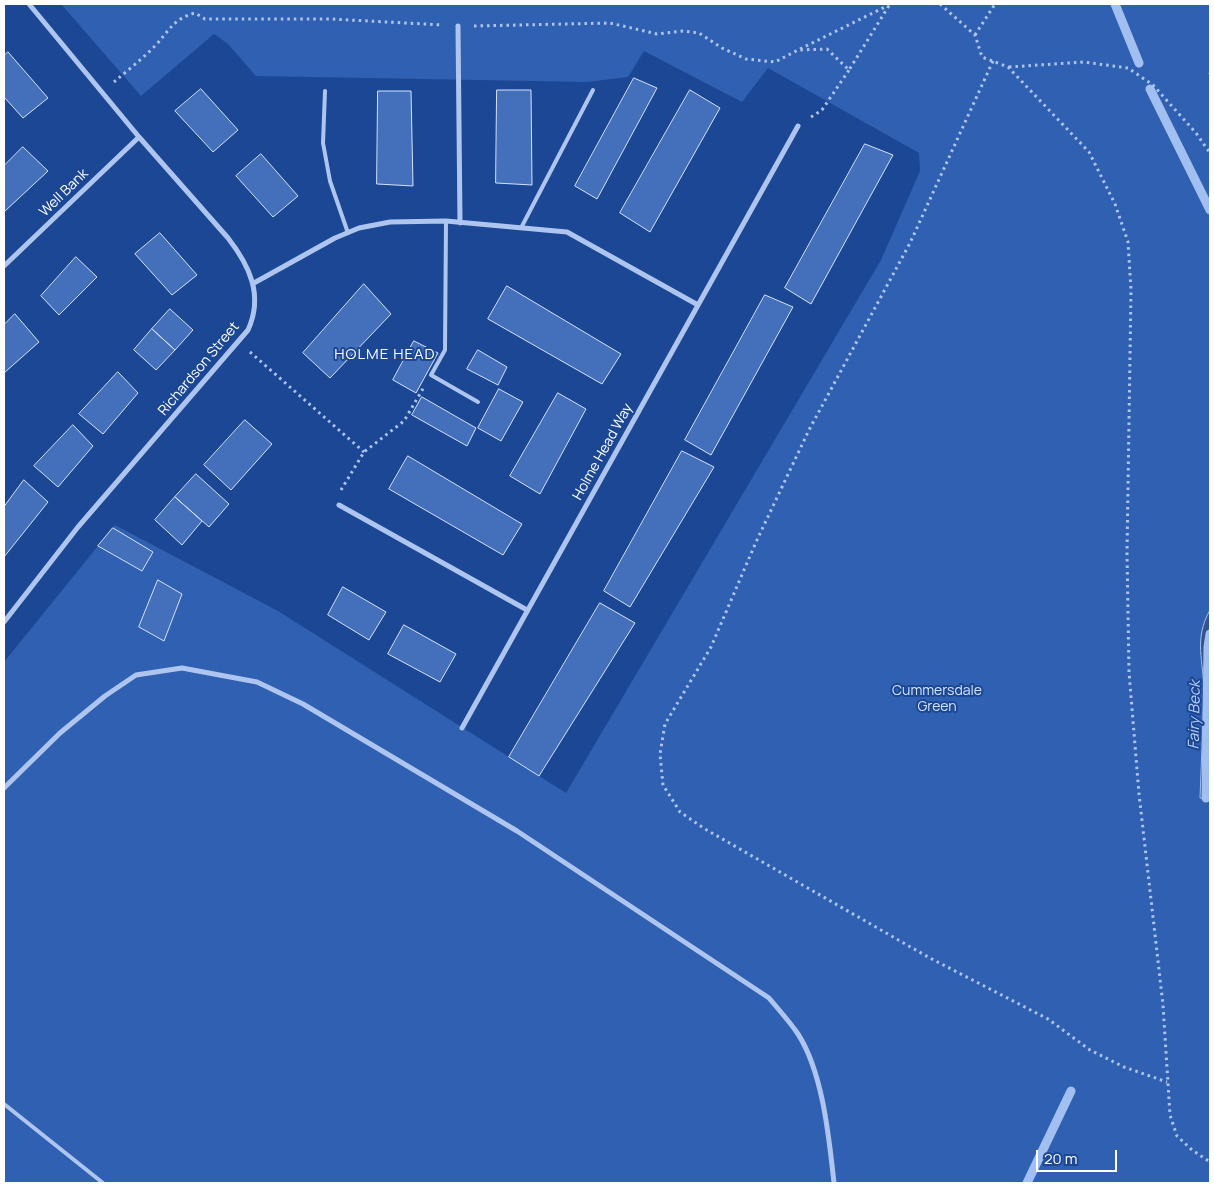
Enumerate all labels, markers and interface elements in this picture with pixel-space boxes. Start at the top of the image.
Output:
street label: Well Bank [36,166,92,220]
street label: Richardson Street [155,319,243,419]
district label: HOLME HEAD [333,346,437,364]
street label: Holme Head Way [570,401,636,503]
water label: Fairy Beck [1185,680,1205,750]
park label: Cummersdale Green [892,683,982,716]
scale bar [1039,1140,1120,1172]
text: 20 m [1044,1148,1077,1169]

